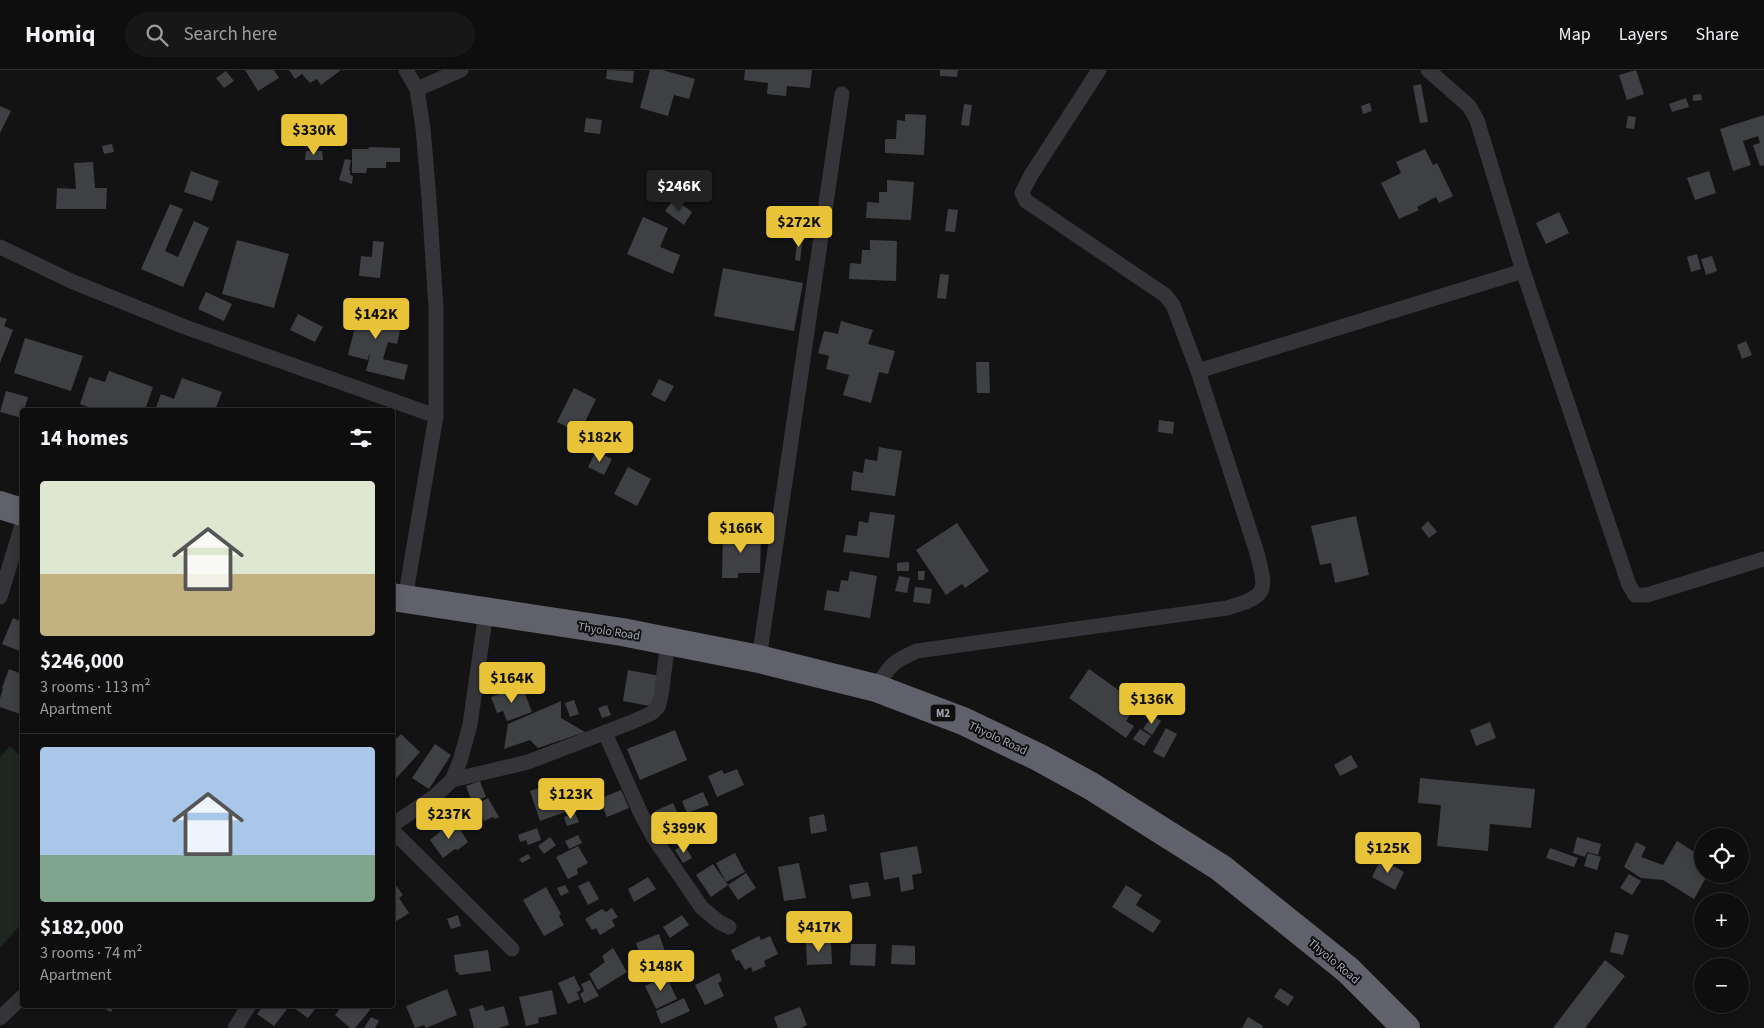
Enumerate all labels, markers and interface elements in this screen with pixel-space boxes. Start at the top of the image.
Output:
search box [125,12,475,57]
text: Homiq [25,17,95,52]
icon: search [143,21,171,49]
text: Search here [183,21,277,48]
text: Map [1559,22,1591,47]
text: Layers [1619,22,1668,47]
text: Share [1696,22,1739,47]
pin: $330K [279,114,349,156]
text: $330K [292,119,336,141]
pin: $246K [644,170,714,212]
text: $246K [657,175,701,197]
pin: $272K [764,206,834,248]
text: $272K [777,211,821,233]
pin: $142K [341,298,411,340]
text: $142K [354,303,398,325]
pin: $182K [565,420,635,463]
text: 14 homes [40,423,128,453]
icon: filters [347,424,375,452]
text: $182K [578,426,622,448]
pin: $166K [706,512,776,554]
icon: home [163,514,253,604]
text: $166K [719,517,763,539]
street label: Thyolo Road [577,618,641,645]
text: $246,000 [40,646,124,676]
pin: $164K [477,662,547,704]
text: $164K [490,667,534,689]
text: 3 rooms · 113 m² [40,676,150,698]
pin: $136K [1117,682,1187,725]
text: $136K [1130,688,1174,710]
text: Apartment [40,698,112,720]
road number: M2 [930,704,956,721]
street label: Thyolo Road [966,717,1030,759]
pin: $123K [536,778,606,820]
icon: home [163,779,253,869]
text: $123K [549,783,593,805]
pin: $237K [414,798,484,840]
text: $237K [427,803,471,825]
pin: $399K [649,812,719,854]
text: $399K [662,817,706,839]
map controls [1694,828,1749,1013]
button: locate [1694,828,1749,883]
pin: $125K [1353,832,1423,874]
text: $125K [1366,837,1410,859]
button: + [1694,893,1749,948]
pin: $417K [784,910,854,953]
text: $182,000 [40,912,124,942]
text: $417K [797,916,841,938]
street label: Thyolo Road [1304,935,1363,988]
text: 3 rooms · 74 m² [40,942,142,964]
pin: $148K [626,950,696,992]
text: $148K [639,955,683,977]
button: − [1694,958,1749,1013]
text: Apartment [40,964,112,986]

